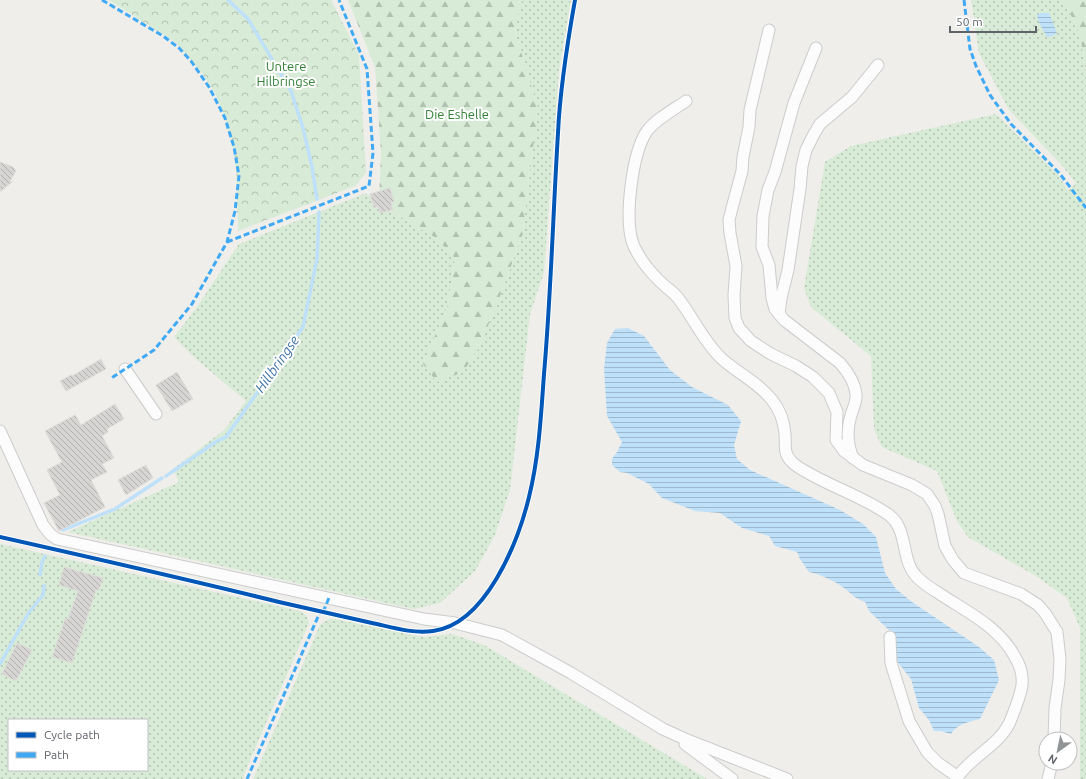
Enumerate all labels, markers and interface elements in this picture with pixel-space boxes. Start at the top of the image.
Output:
scale bar [950,8,1036,34]
text: 50 m [956,15,983,28]
park label: Untere Hilbringse [256,59,316,88]
park label: Die Eshelle [425,107,489,121]
water label: Hillbringse [252,333,302,395]
legend [8,719,148,771]
text: Cycle path [44,728,100,741]
north arrow [1038,731,1078,771]
text: Path [44,748,69,761]
text: N [1046,752,1059,767]

